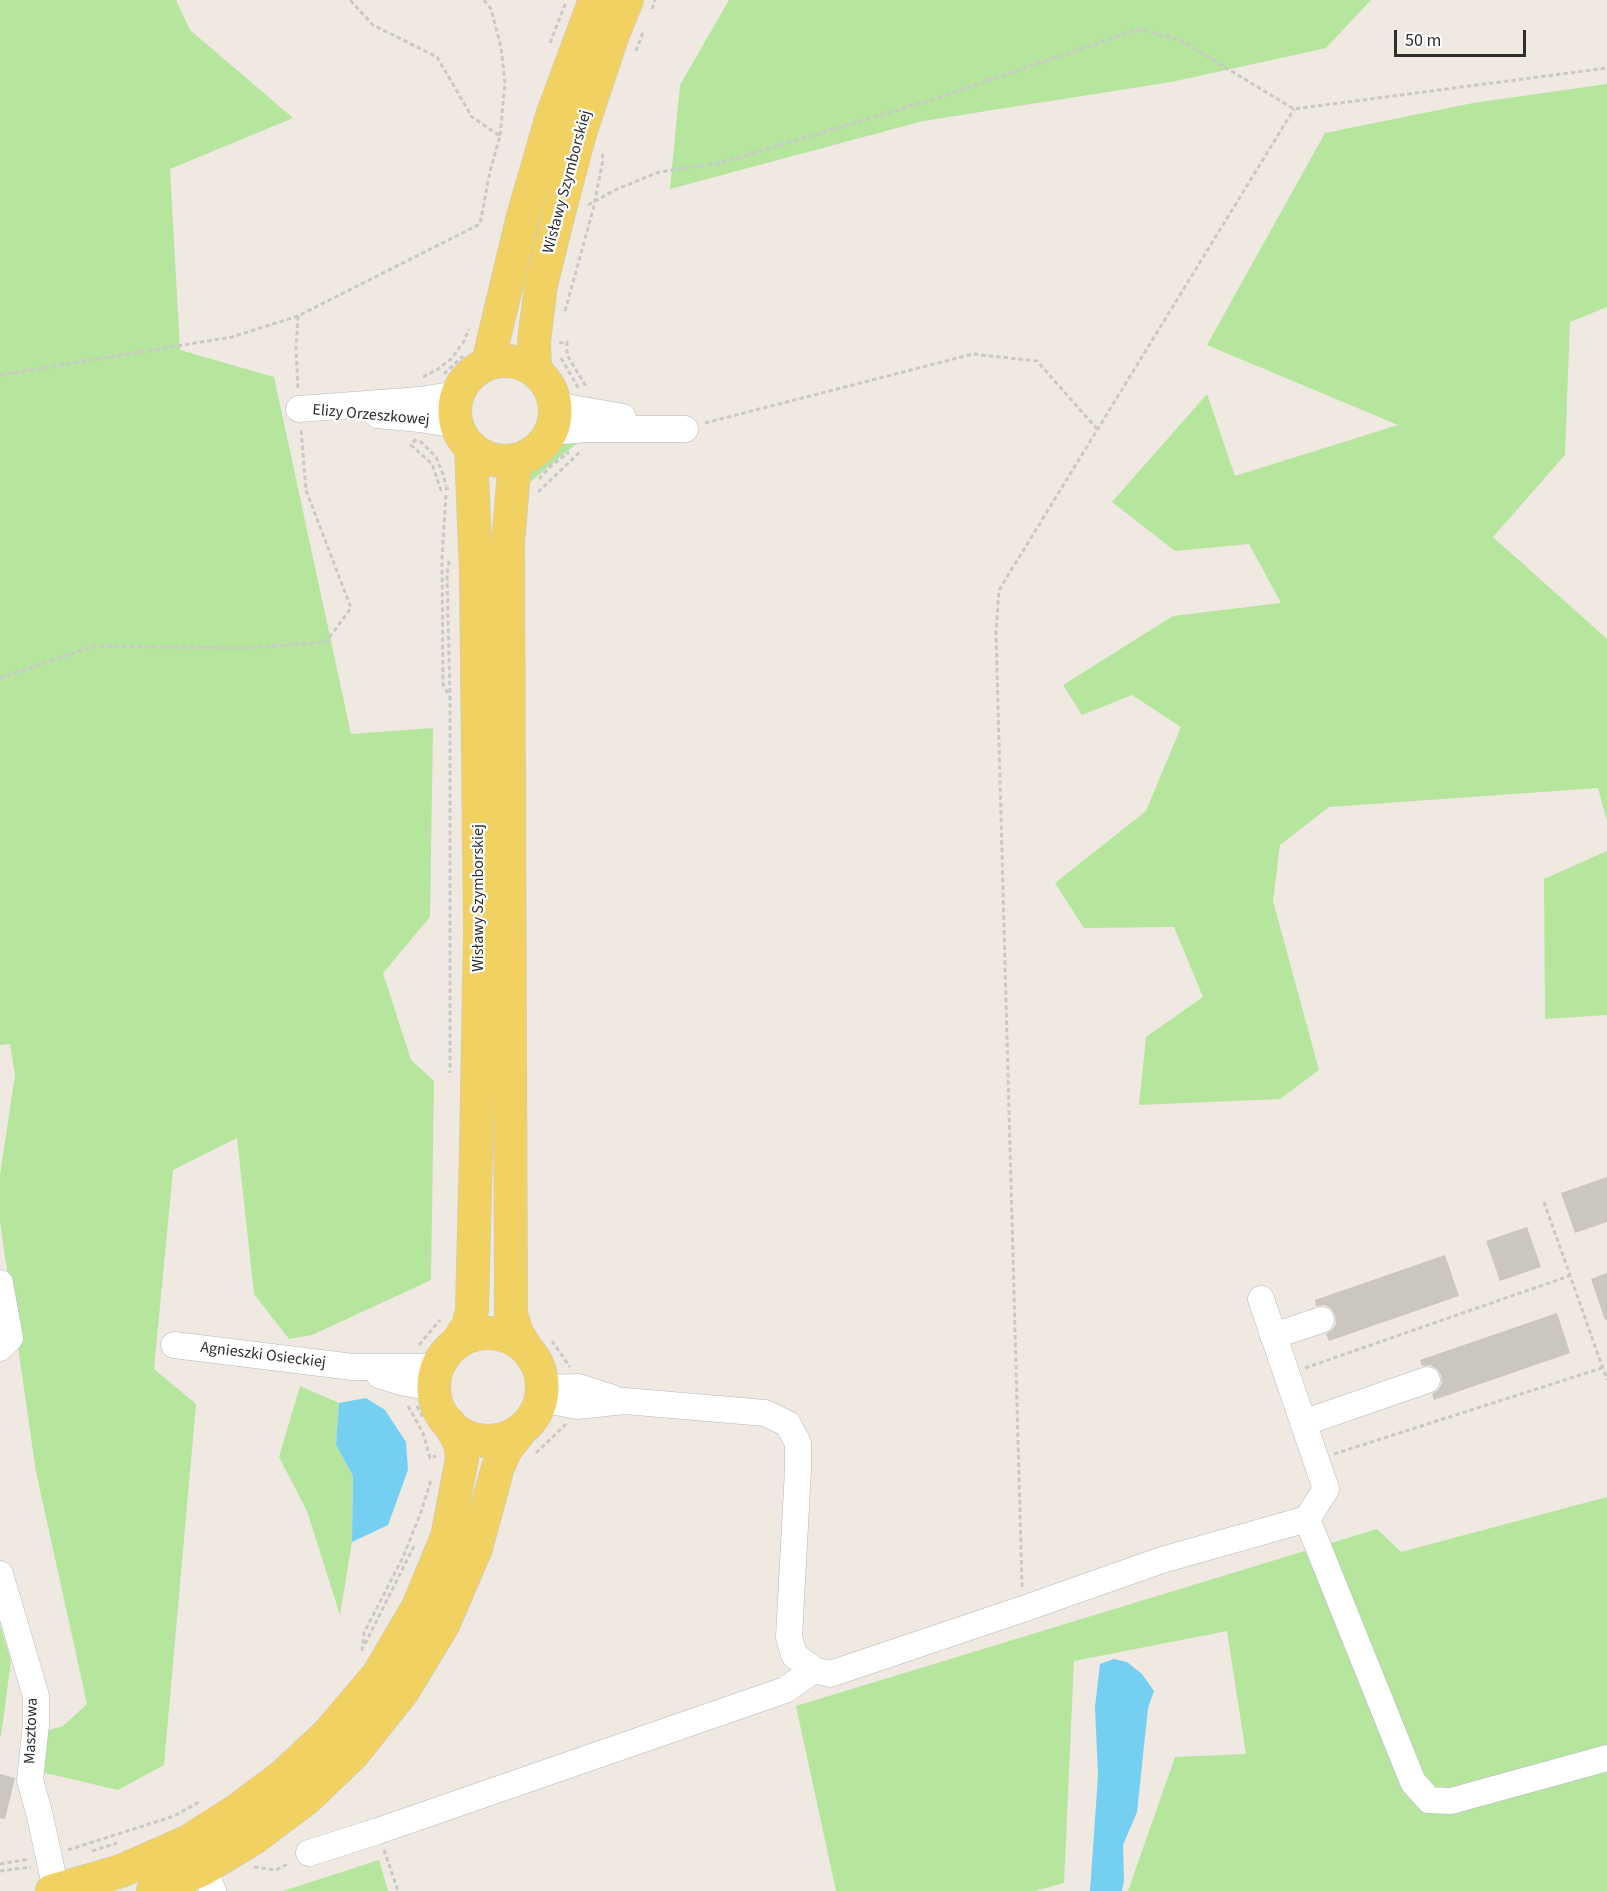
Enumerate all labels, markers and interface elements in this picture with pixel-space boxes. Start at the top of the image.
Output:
scale bar [1397,18,1529,56]
text: 50 m [1405,28,1441,53]
street label: Wisławy Szymborskiej [540,108,596,256]
street label: Elizy Orzeszkowej [312,401,430,431]
street label: Wisławy Szymborskiej [469,824,489,972]
street label: Agnieszki Osieckiej [199,1339,327,1373]
street label: Masztowa [21,1697,43,1765]

